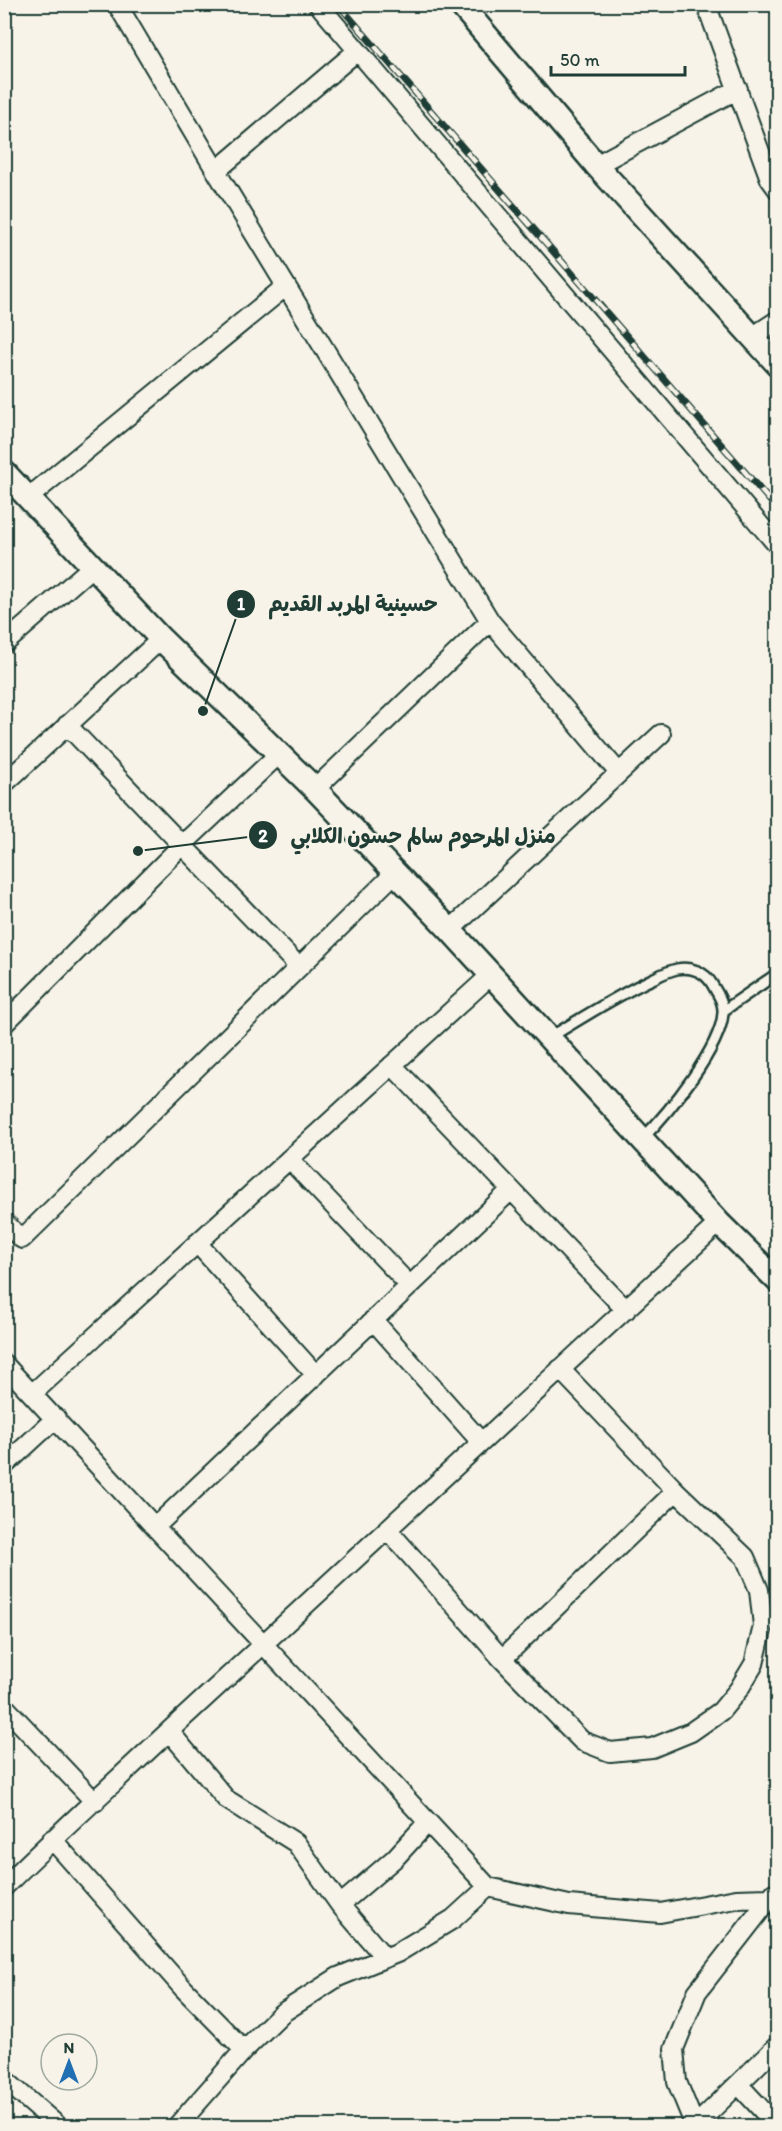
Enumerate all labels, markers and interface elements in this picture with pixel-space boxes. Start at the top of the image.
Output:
scale bar [551,39,684,77]
text: 50 m [560,49,600,71]
callout: حسينية المربد القديم [226,584,450,623]
text: حسينية المربد القديم [268,591,438,620]
text: 1 [237,593,246,615]
callout: منزل المرحوم سالم حسون الكلابي [248,816,568,855]
text: منزل المرحوم سالم حسون الكلابي [290,823,556,855]
text: 2 [258,825,268,847]
north arrow [39,2032,99,2092]
text: N [64,2038,74,2057]

